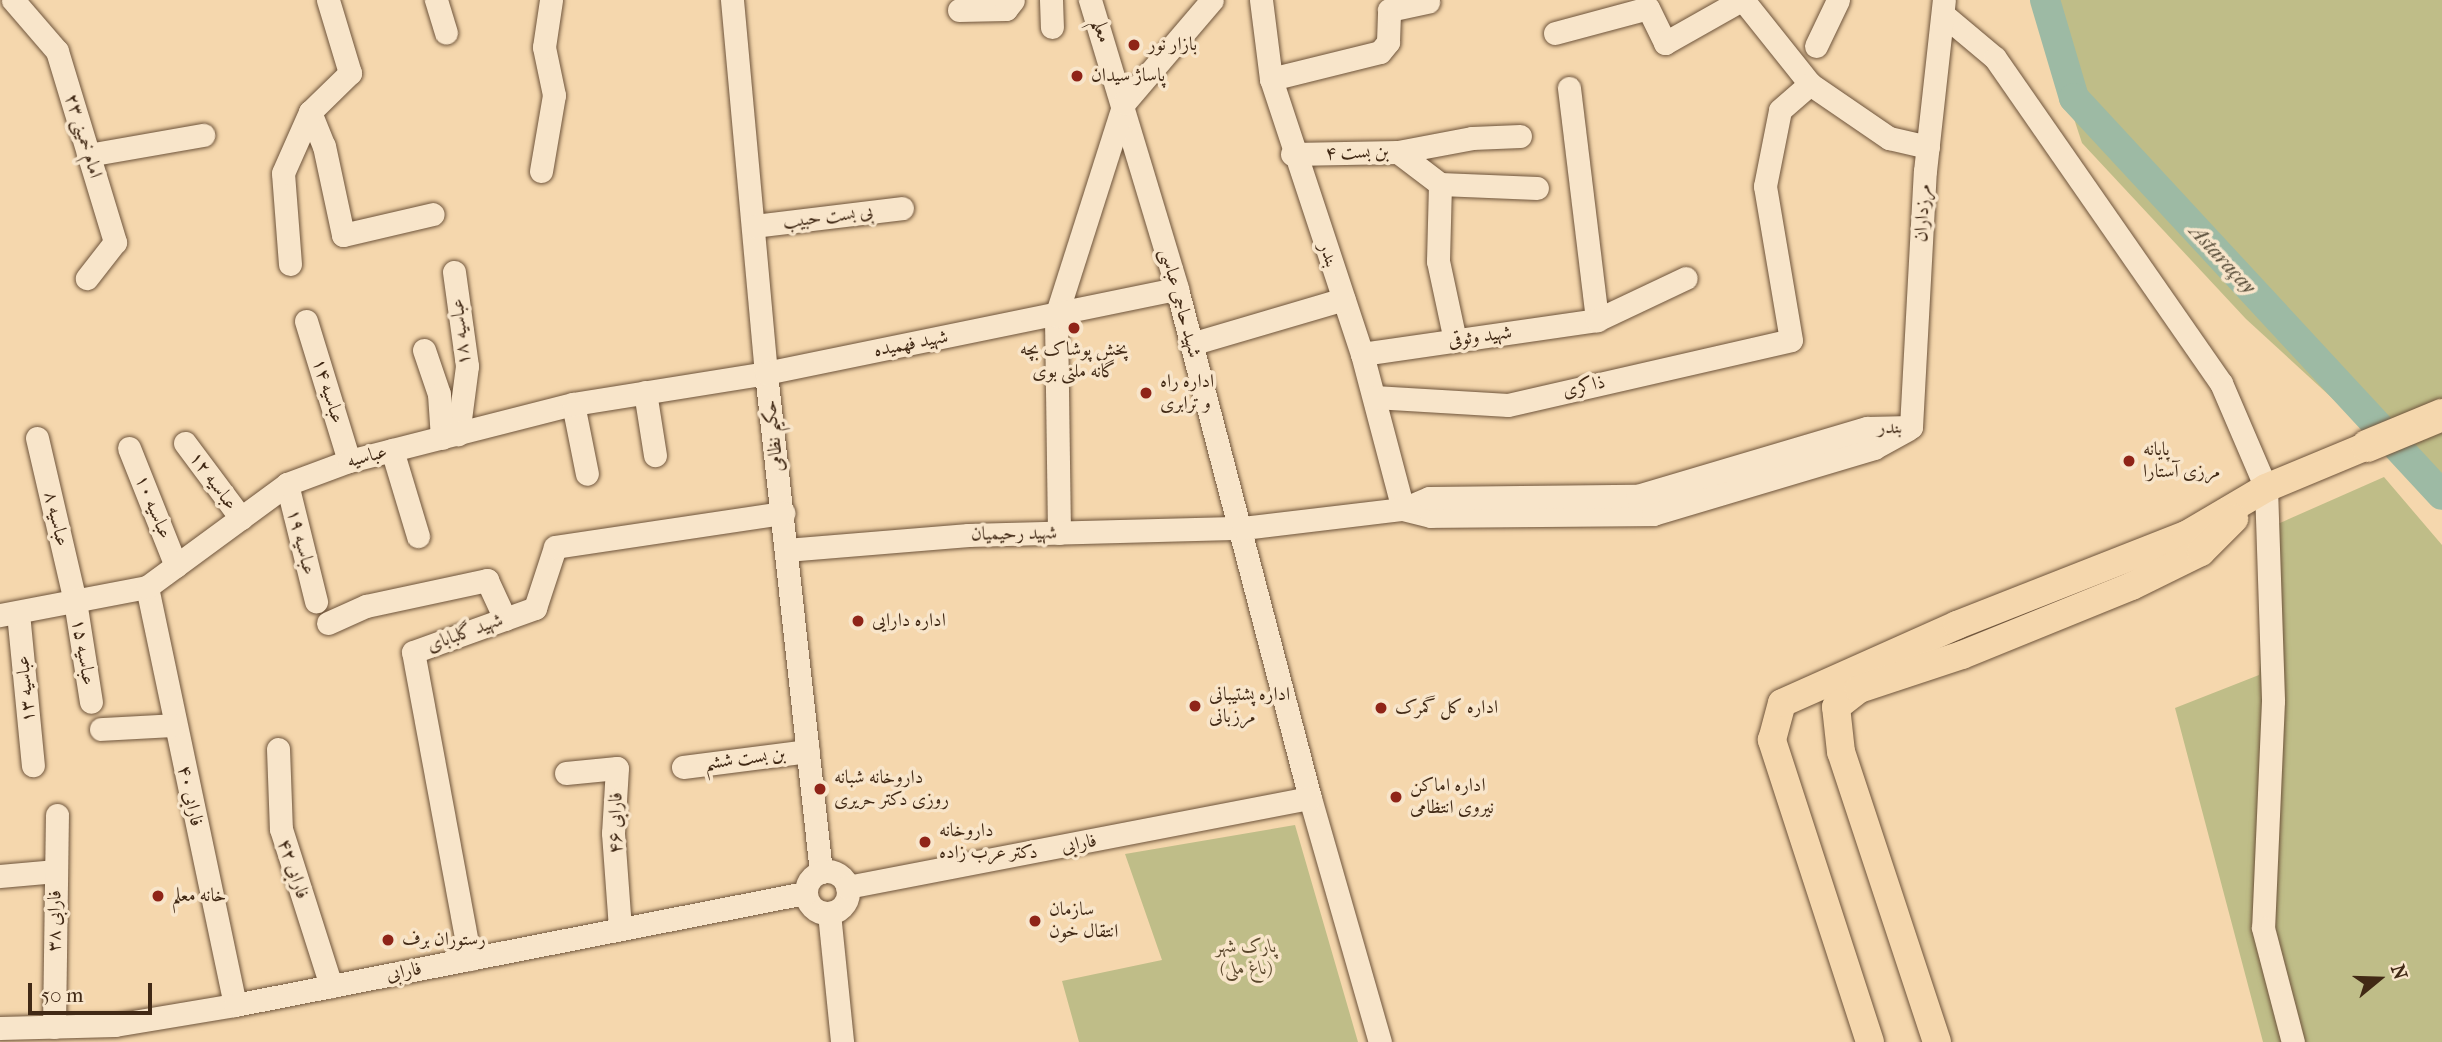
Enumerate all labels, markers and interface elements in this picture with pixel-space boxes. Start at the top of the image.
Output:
street label: معلم [1087,16,1115,46]
place label: بازار نور [1148,34,1197,56]
marker: بازار نور [1126,37,1142,53]
place label: پاساژ سیدان [1091,65,1165,87]
marker: پاساژ سیدان [1069,68,1085,84]
street label: امام خمینی ۲۳ [59,91,107,181]
street label: بن بست ۴ [1325,141,1389,165]
street label: مرزداران [1910,183,1936,243]
street label: بی بست حبیب [782,200,874,234]
water label: Astaraçay [2185,219,2261,299]
street label: بندر [1313,240,1343,270]
street label: شهید حاجی عباسی [1154,246,1206,360]
street label: عباسیه ۱۸ [446,298,476,366]
marker: پخش پوشاک بچه گانه ملنی بوی [1066,320,1082,336]
street label: شهید وثوقی [1447,321,1513,353]
street label: شهید فهمیده [872,326,950,362]
place label: پخش پوشاک بچه گانه ملنی بوی [1020,339,1128,383]
street label: عباسیه ۱۴ [307,356,349,426]
place label: اداره راه و ترابری [1160,371,1214,415]
street label: ذاکری [1560,371,1608,403]
marker: اداره راه و ترابری [1138,385,1154,401]
street label: حکیم نظامی [758,399,790,473]
street label: بندر [1878,416,1902,440]
place label: پایانه مرزی آستارا [2143,439,2220,483]
street label: عباسیه [344,441,390,473]
street label: عباسیه ۱۲ [184,447,242,515]
marker: پایانه مرزی آستارا [2121,453,2137,469]
street label: عباسیه ۱۰ [130,472,176,542]
street label: عباسیه ۸ [39,489,73,549]
street label: عباسیه ۱۹ [282,507,320,577]
street label: شهید رحیمیان [971,522,1057,546]
street label: شهید گلبابای [424,609,506,657]
place label: اداره دارایی [872,610,946,632]
marker: اداره دارایی [850,613,866,629]
street label: عباسیه ۱۵ [67,617,99,687]
street label: عباسیه ۱۳ [12,655,40,723]
place label: اداره پشتیبانی مرزبانی [1209,684,1290,728]
place label: اداره کل گمرک [1395,697,1498,719]
marker: اداره پشتیبانی مرزبانی [1187,698,1203,714]
marker: اداره کل گمرک [1373,700,1389,716]
street label: بن بست ششم [703,743,787,775]
street label: فارابی ۴۰ [172,763,208,829]
place label: داروخانه شبانه روزی دکتر حریری [834,767,949,811]
place label: اداره اماکن نیروی انتظامی [1410,775,1494,819]
marker: داروخانه شبانه روزی دکتر حریری [812,781,828,797]
marker: اداره اماکن نیروی انتظامی [1388,789,1404,805]
street label: فارابی ۴۶ [604,792,628,854]
place label: داروخانه دکتر عرب زاده [939,820,1038,864]
street label: فارابی [1059,829,1099,859]
marker: داروخانه دکتر عرب زاده [917,834,933,850]
street label: فارابی ۴۲ [273,836,313,902]
place label: خانه معلم [172,885,226,907]
marker: خانه معلم [150,888,166,904]
street label: فارابی ۳۸ [43,890,67,952]
place label: سازمان انتقال خون [1049,899,1118,943]
marker: سازمان انتقال خون [1027,913,1043,929]
place label: رستوران برف [402,929,486,951]
marker: رستوران برف [380,932,396,948]
park label: پارک شهر (باغ ملی) [1215,936,1277,980]
north arrow [2344,944,2414,1014]
street label: فارابی [384,957,424,987]
text: N [2386,962,2412,983]
scale bar [32,968,156,1012]
text: 50 m [41,983,84,1007]

